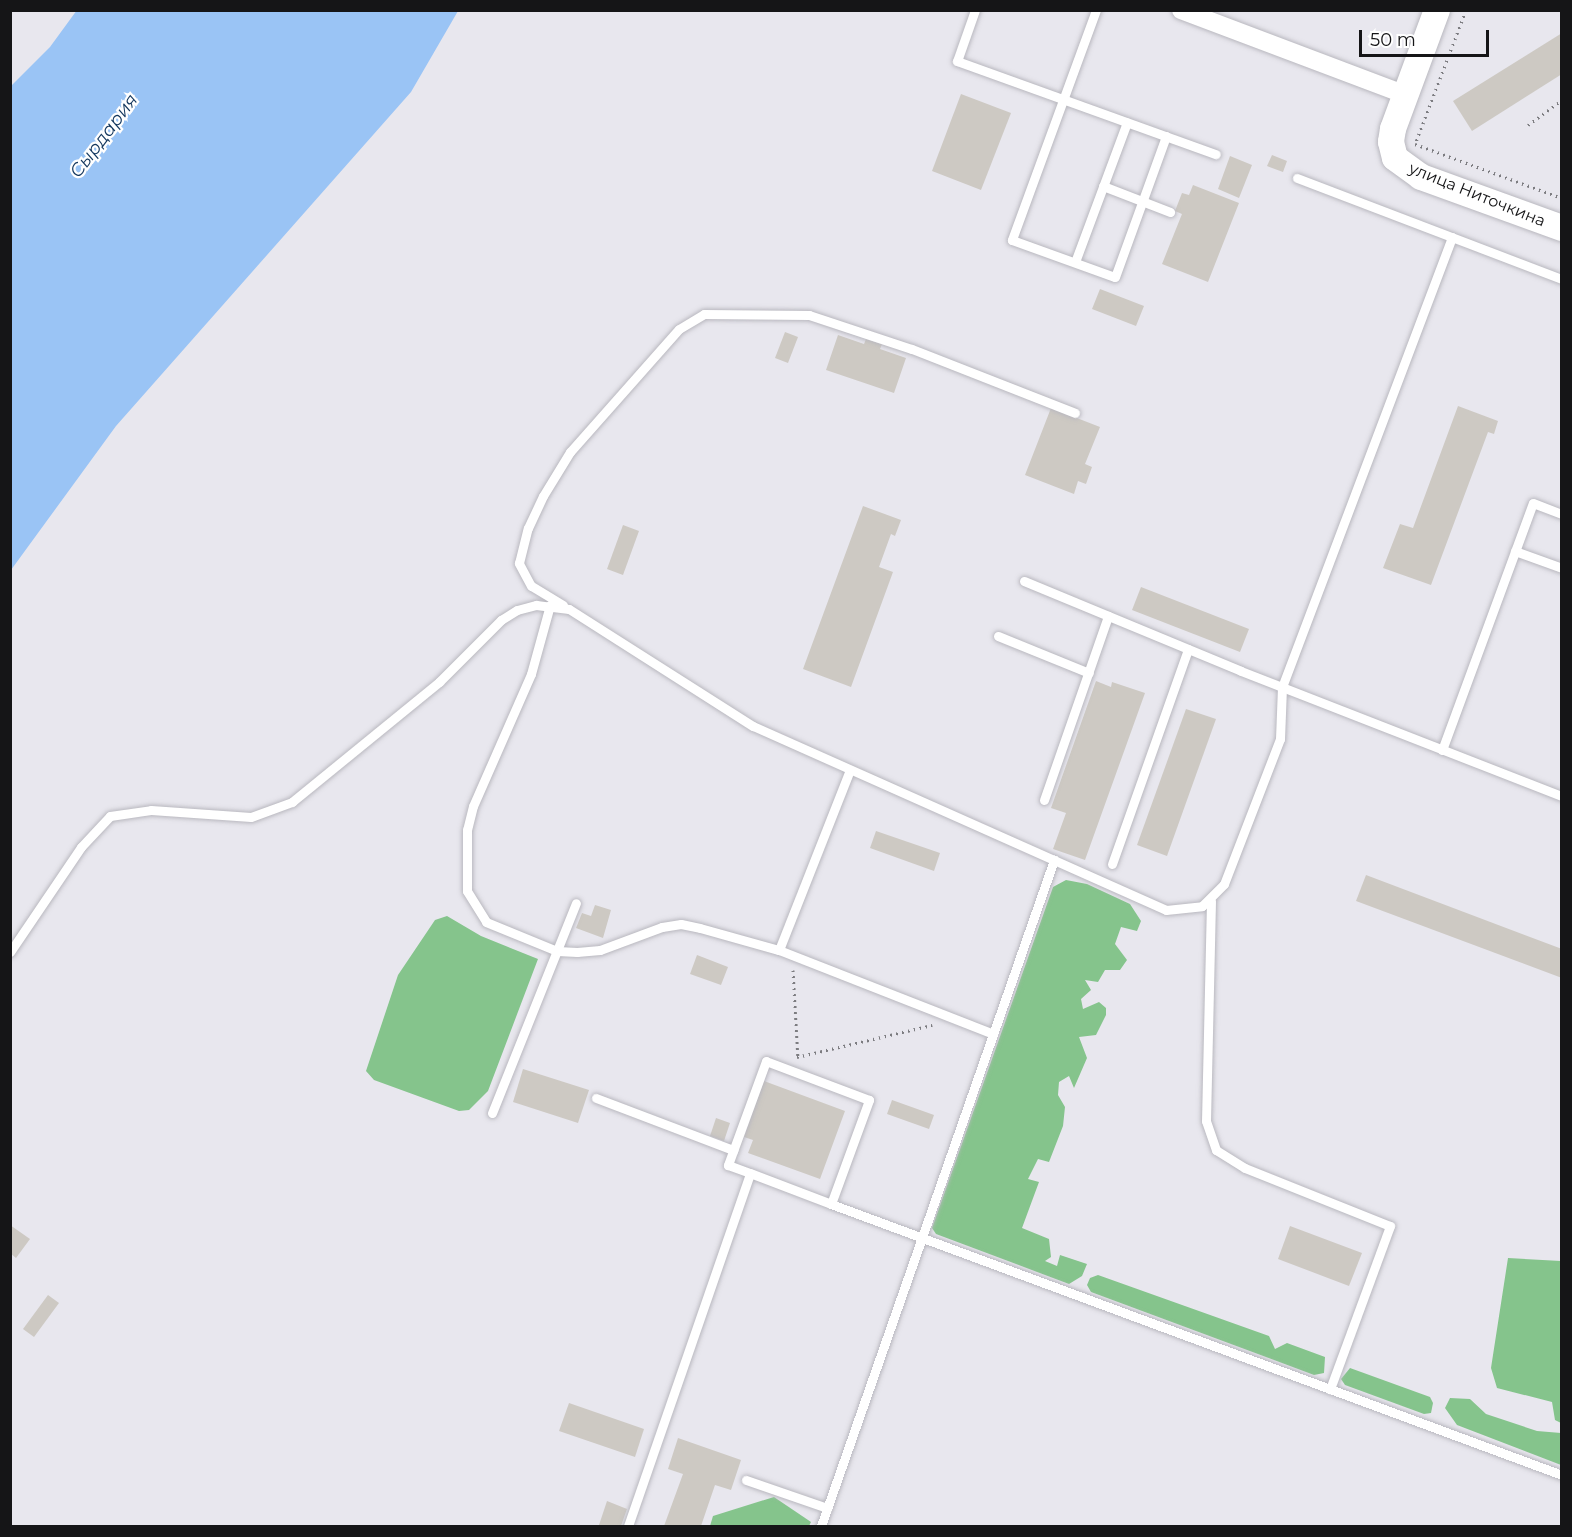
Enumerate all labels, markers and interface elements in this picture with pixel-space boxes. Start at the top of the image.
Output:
scale bar [1362,18,1492,56]
text: 50 m [1370,29,1416,51]
water label: Сырдария [65,90,143,182]
street label: улица Ниточкина [1406,159,1548,231]

